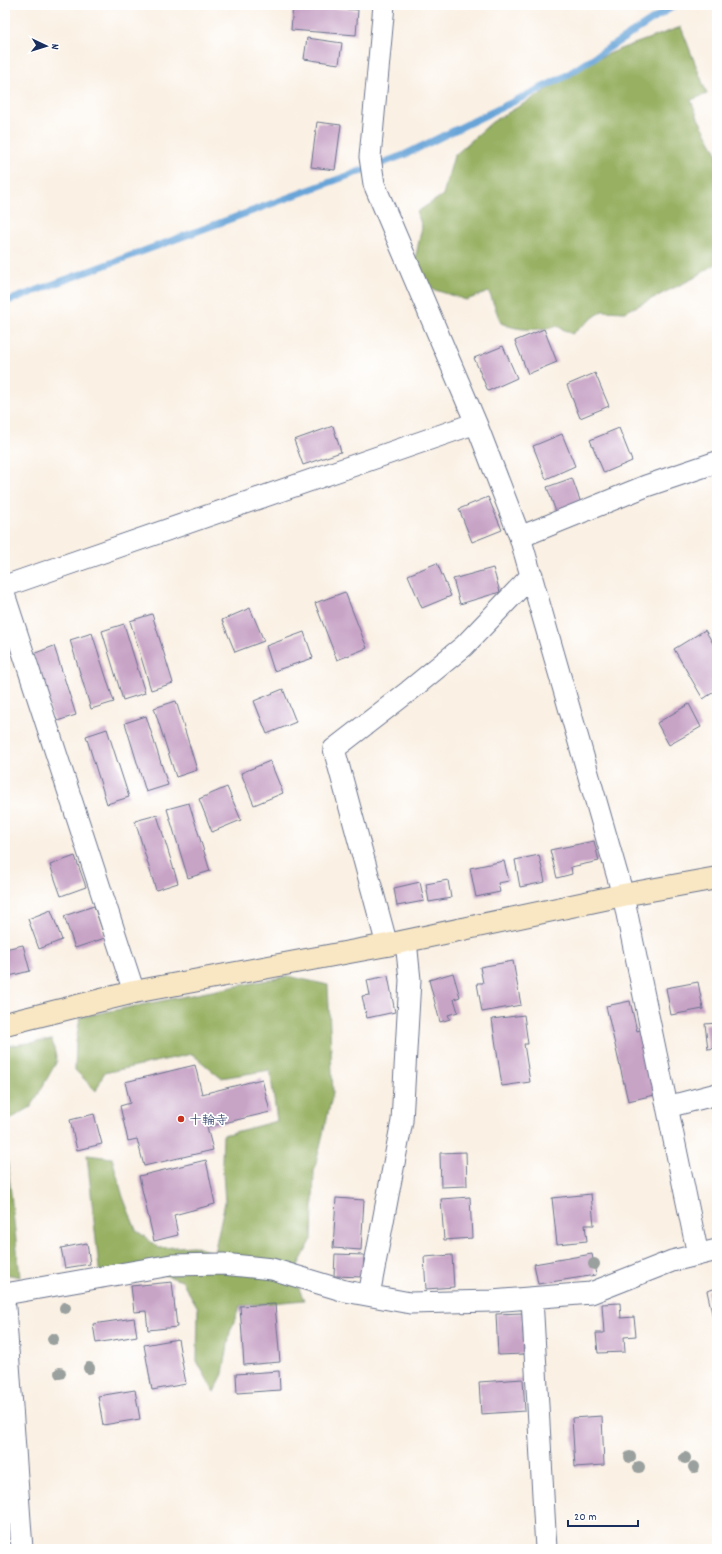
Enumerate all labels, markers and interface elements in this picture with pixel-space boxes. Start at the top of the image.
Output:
north arrow [26,26,66,66]
text: N [46,43,62,50]
place label: 十輪寺 [189,1112,228,1131]
marker: 十輪寺 [176,1114,186,1124]
scale bar [568,1502,638,1528]
text: 20 m [574,1509,597,1526]

